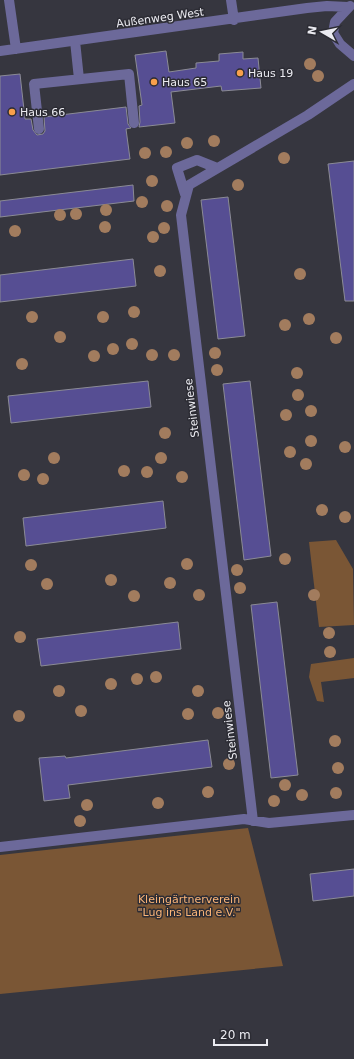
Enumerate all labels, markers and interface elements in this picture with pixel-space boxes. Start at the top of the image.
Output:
street label: Außenweg West [115,5,205,31]
north arrow [302,12,342,52]
text: N [305,25,320,36]
place label: Haus 19 [248,67,293,80]
marker: Haus 19 [235,68,245,78]
place label: Haus 65 [162,76,207,89]
marker: Haus 65 [149,77,159,87]
place label: Haus 66 [20,106,65,119]
marker: Haus 66 [7,107,17,117]
street label: Steinwiese [182,377,202,438]
street label: Steinwiese [220,699,240,760]
park label: Kleingärtnerverein "Lug ins Land e.V." [138,893,240,919]
scale bar [214,1021,267,1047]
text: 20 m [220,1028,251,1042]

